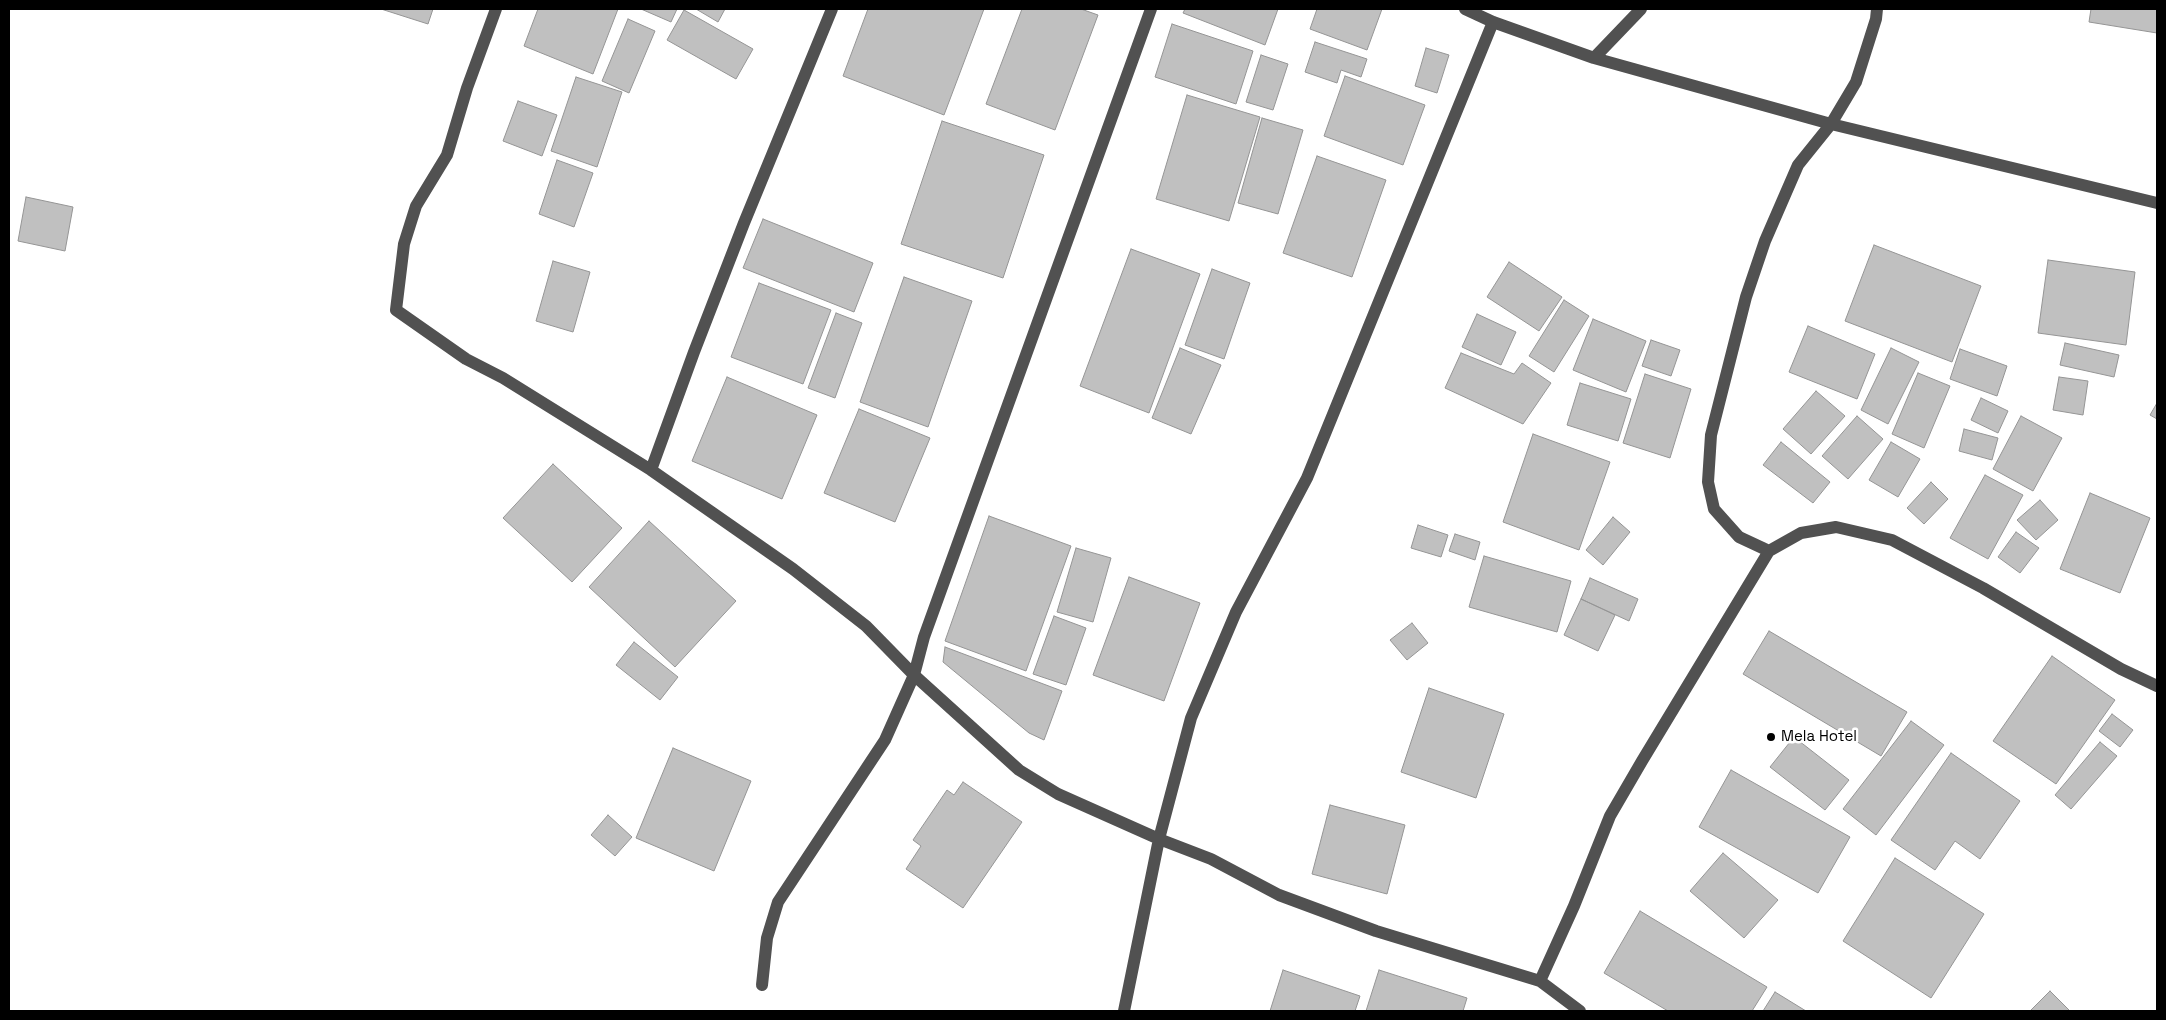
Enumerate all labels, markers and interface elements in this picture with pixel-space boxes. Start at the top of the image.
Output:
place label: Mela Hotel [1781,728,1857,746]
marker: Mela Hotel [1765,731,1777,743]

